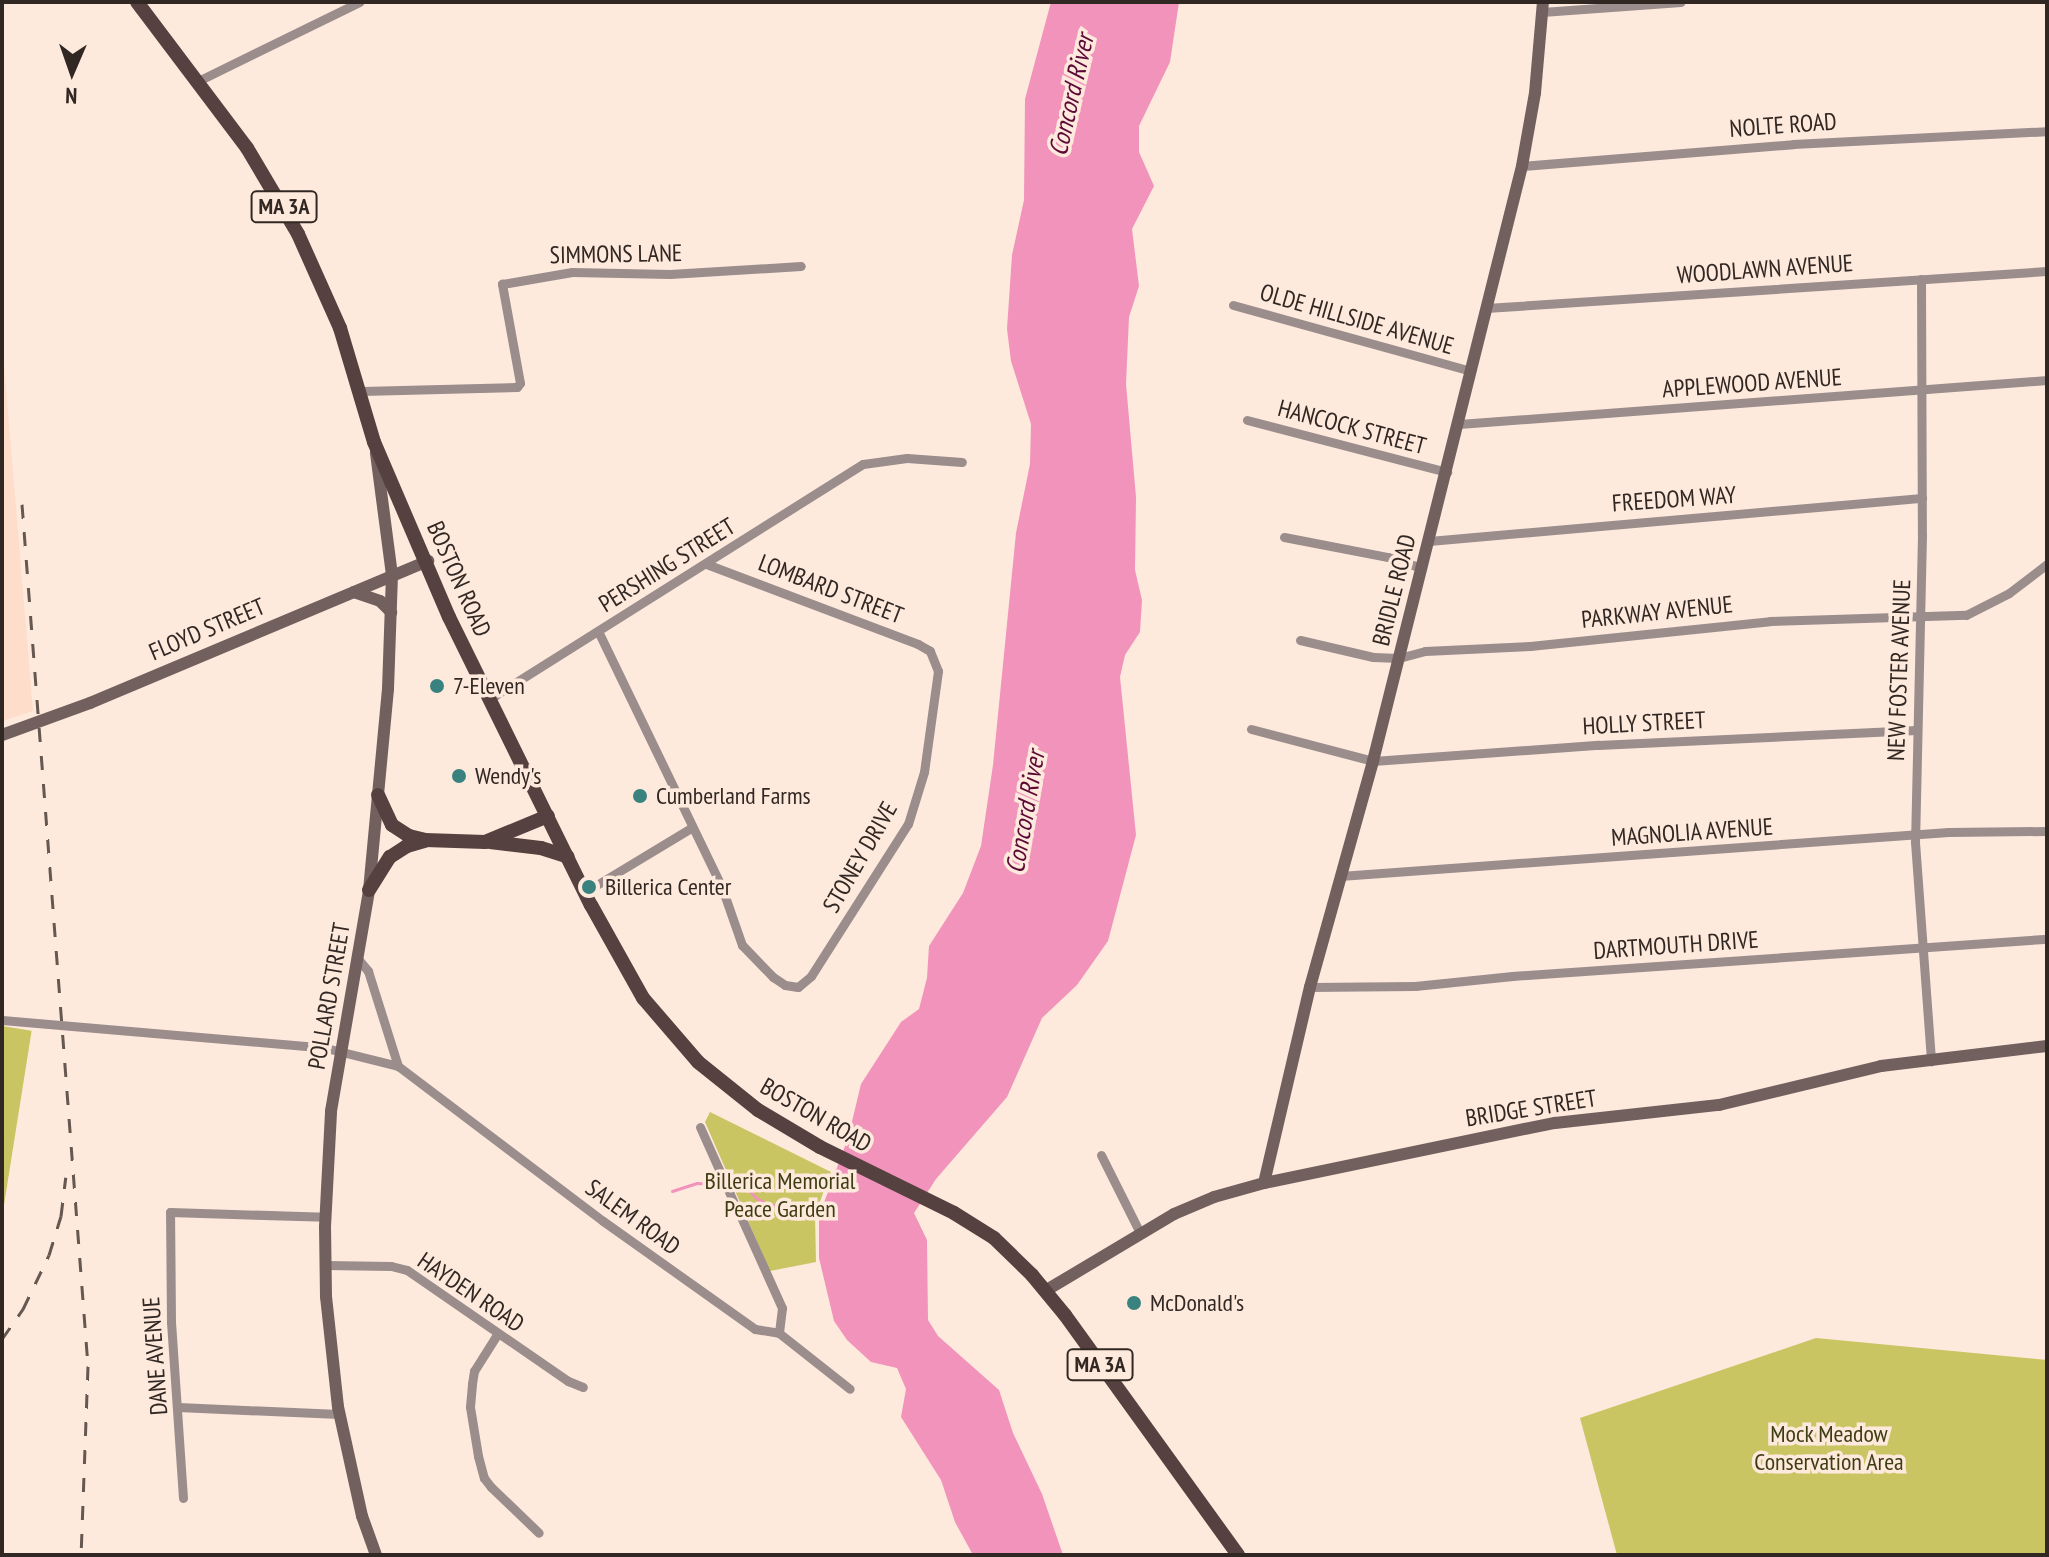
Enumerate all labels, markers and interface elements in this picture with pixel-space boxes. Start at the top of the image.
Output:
water label: Concord River [1042,31,1100,159]
north arrow [32,32,112,112]
text: N [65,82,78,110]
street label: NOLTE ROAD [1729,107,1837,143]
road number: MA 3A [250,189,318,225]
street label: SIMMONS LANE [549,238,683,270]
street label: WOODLAWN AVENUE [1676,248,1854,290]
street label: OLDE HILLSIDE AVENUE [1256,277,1458,361]
street label: APPLEWOOD AVENUE [1661,362,1843,404]
street label: HANCOCK STREET [1275,393,1429,461]
street label: FREEDOM WAY [1611,480,1737,518]
street label: PERSHING STREET [594,512,740,618]
street label: BOSTON ROAD [421,517,497,641]
street label: BRIDLE ROAD [1366,531,1422,649]
street label: LOMBARD STREET [755,548,907,630]
street label: NEW FOSTER AVENUE [1881,578,1917,762]
street label: PARKWAY AVENUE [1579,590,1735,634]
street label: FLOYD STREET [145,592,269,666]
place label: 7-Eleven [453,672,525,700]
marker: 7-Eleven [428,677,446,695]
street label: HOLLY STREET [1581,705,1707,741]
water label: Concord River [999,748,1051,876]
place label: Wendy's [475,762,541,790]
marker: Wendy's [450,767,468,785]
place label: Cumberland Farms [656,782,811,810]
marker: Cumberland Farms [631,787,649,805]
street label: STONEY DRIVE [817,796,903,918]
street label: MAGNOLIA AVENUE [1609,812,1775,852]
place label: Billerica Center [605,873,731,901]
marker: Billerica Center [580,878,598,896]
street label: POLLARD STREET [302,921,356,1071]
street label: DARTMOUTH DRIVE [1593,925,1759,965]
street label: BOSTON ROAD [755,1072,877,1158]
street label: BRIDGE STREET [1464,1083,1598,1133]
park label: Billerica Memorial Peace Garden [705,1167,855,1223]
street label: SALEM ROAD [580,1173,686,1261]
street label: HAYDEN ROAD [412,1246,530,1338]
place label: McDonald's [1150,1289,1244,1317]
marker: McDonald's [1125,1294,1143,1312]
street label: DANE AVENUE [136,1296,174,1416]
road number: MA 3A [1066,1347,1134,1383]
park label: Mock Meadow Conservation Area [1754,1420,1904,1476]

